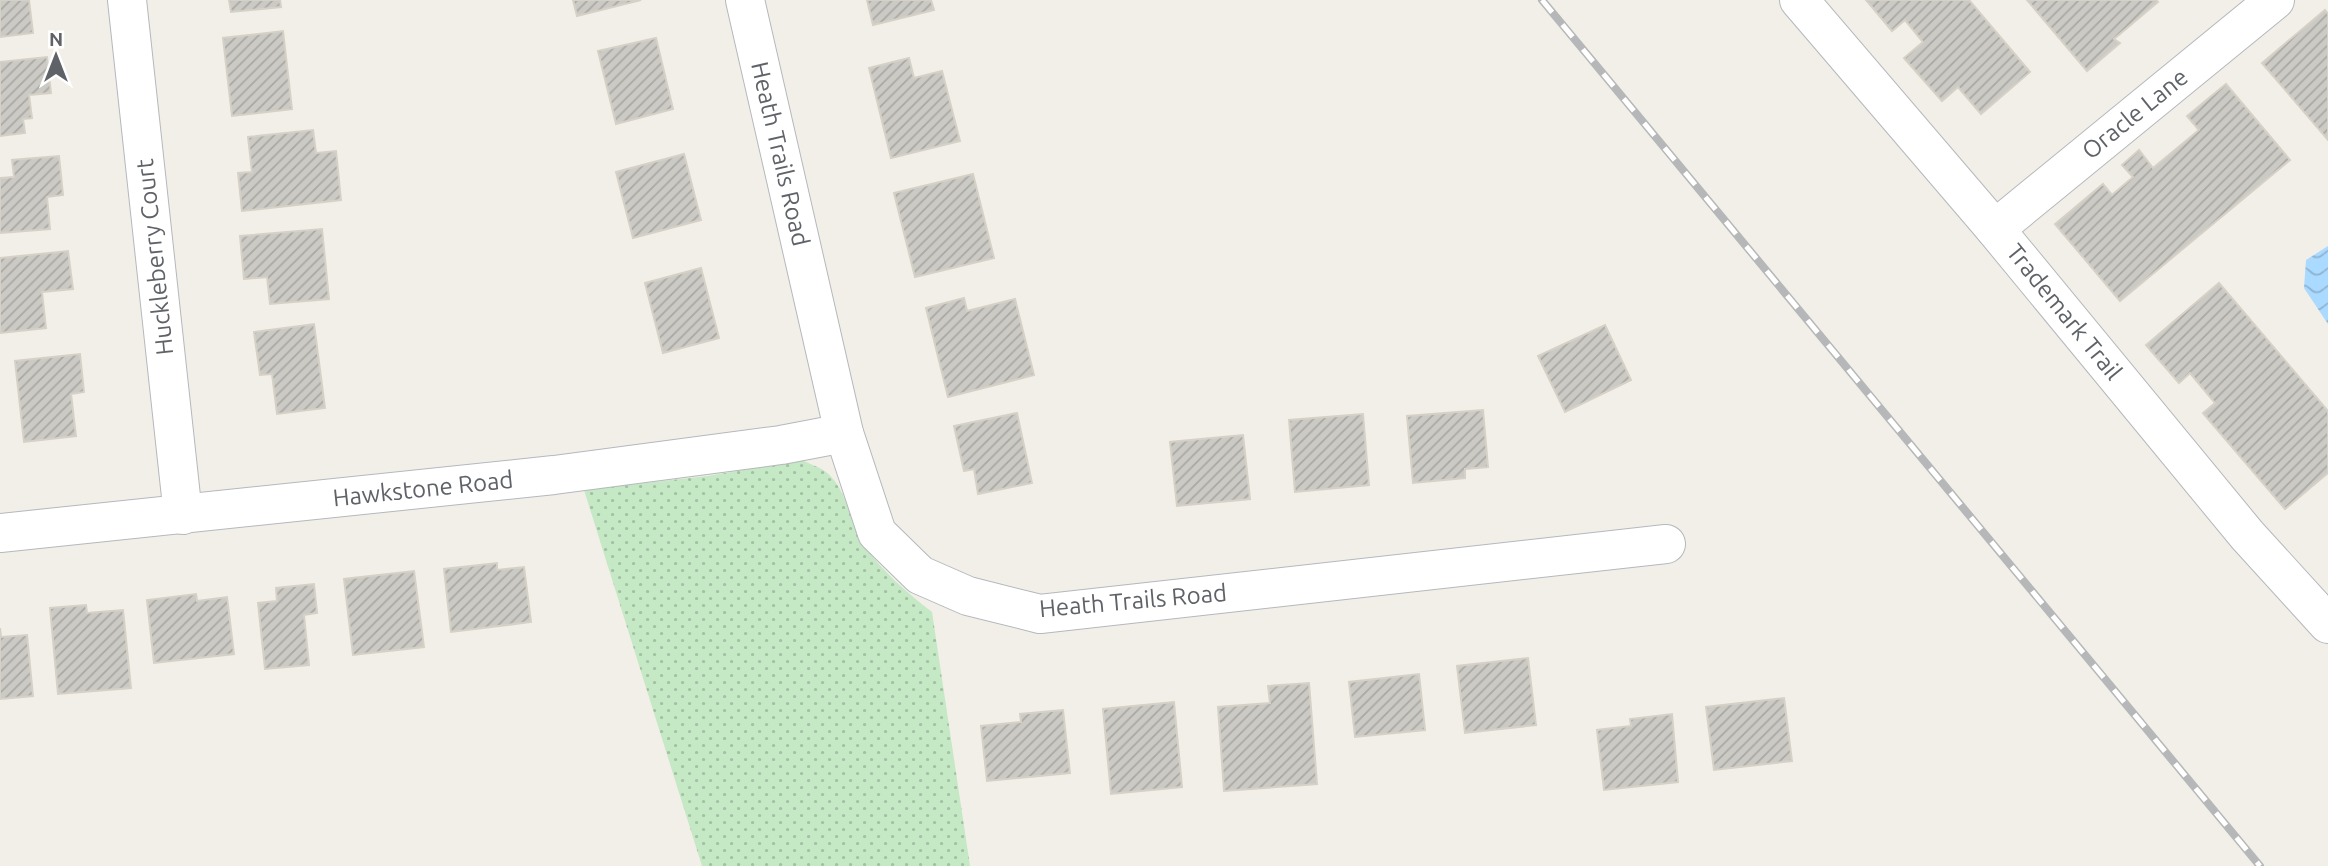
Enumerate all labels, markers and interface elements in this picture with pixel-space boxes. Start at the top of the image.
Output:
north arrow [21,21,91,91]
text: N [49,28,63,50]
street label: Heath Trails Road [746,59,815,249]
street label: Oracle Lane [2077,63,2193,164]
street label: Huckleberry Court [131,157,178,357]
street label: Trademark Trail [2001,238,2127,385]
street label: Hawkstone Road [331,466,515,511]
street label: Heath Trails Road [1038,579,1228,622]

